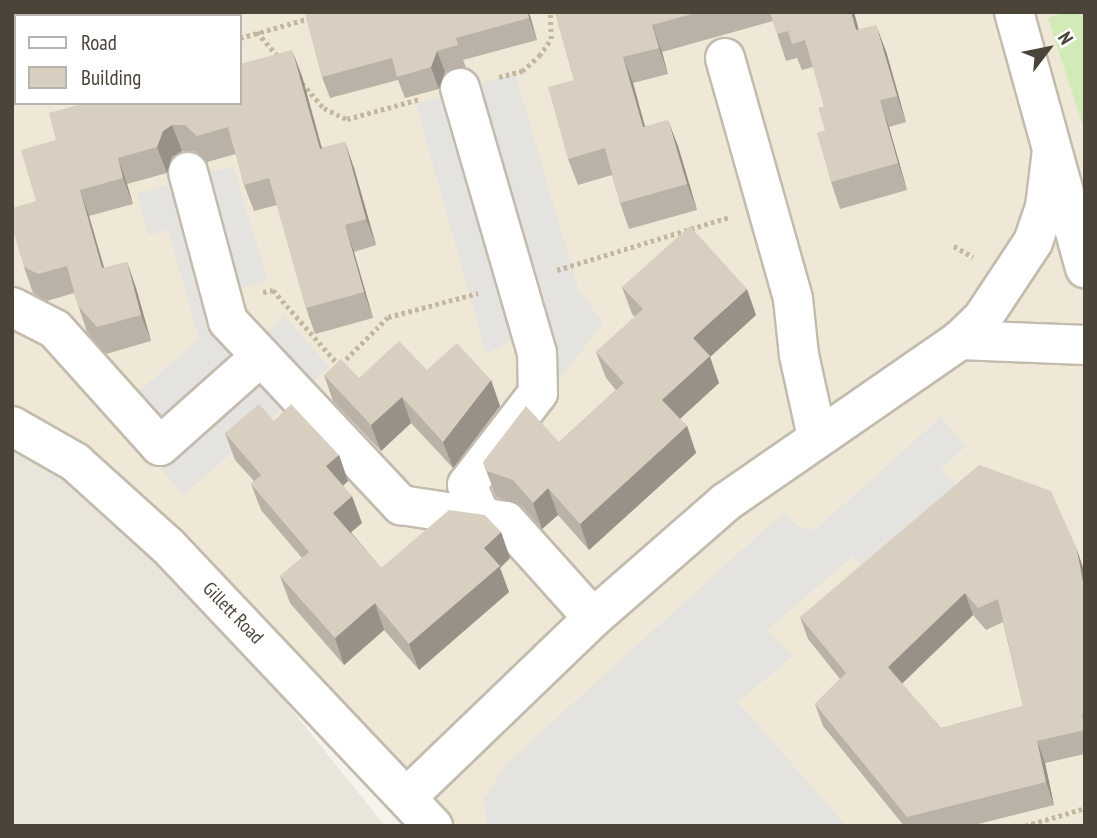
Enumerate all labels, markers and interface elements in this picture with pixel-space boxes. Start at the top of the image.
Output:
legend [14,14,242,105]
north arrow [1013,14,1083,84]
text: N [1053,27,1079,49]
text: Road [81,29,117,56]
text: Building [81,64,141,91]
street label: Gillett Road [198,577,268,649]

